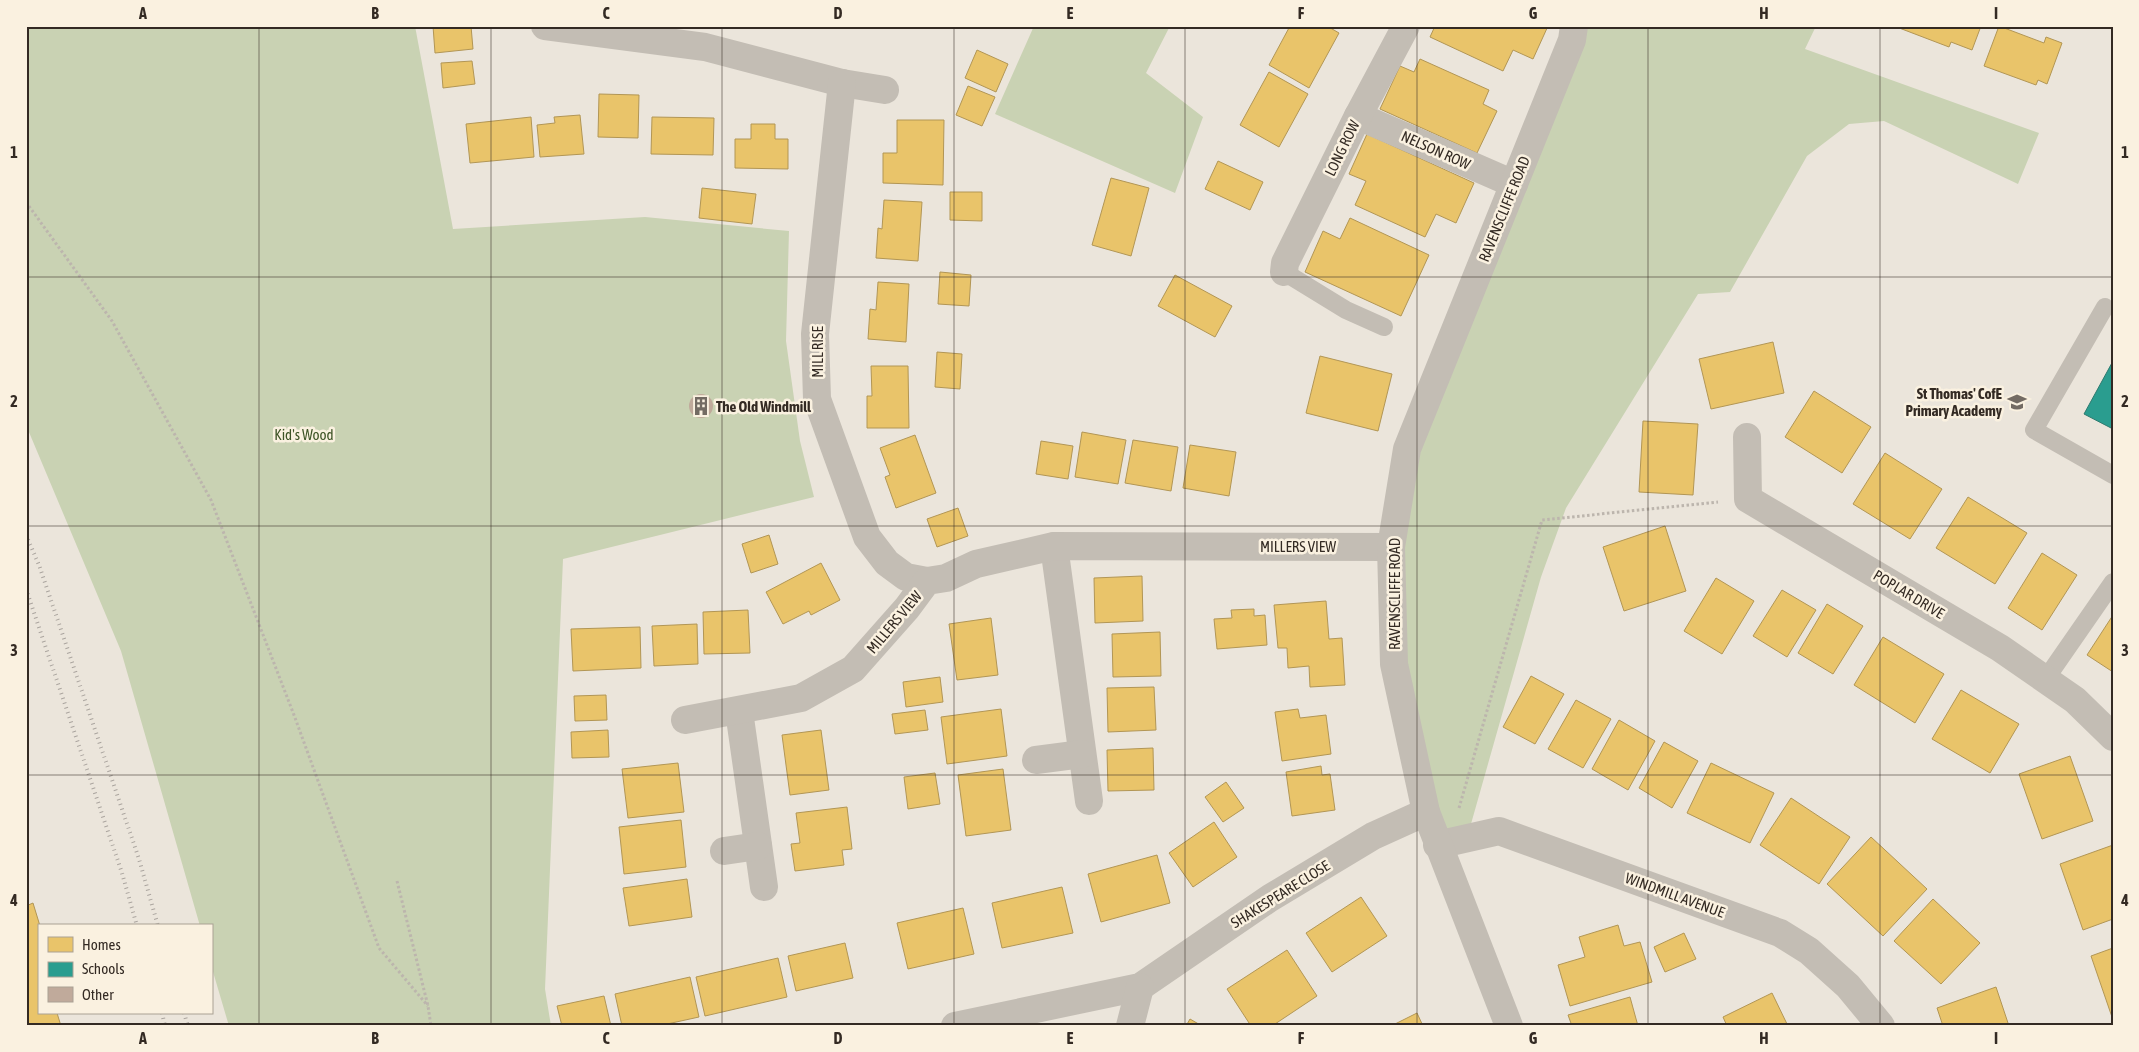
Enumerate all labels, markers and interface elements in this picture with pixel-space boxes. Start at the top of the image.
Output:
text: A [138,4,147,22]
text: B [371,4,379,22]
text: C [602,4,610,22]
text: D [834,4,843,22]
text: E [1067,4,1074,22]
text: F [1298,4,1305,22]
text: G [1529,4,1538,22]
text: H [1759,4,1769,22]
text: I [1994,4,1998,22]
street label: LONG ROW [1321,117,1363,179]
street label: NELSON ROW [1399,127,1473,173]
text: 1 [10,143,18,161]
text: 1 [2121,143,2129,161]
street label: RAVENSCLIFFE ROAD [1475,154,1533,264]
street label: MILL RISE [809,326,826,378]
place label: St Thomas' CofE Primary Academy [1906,385,2003,419]
school or university icon: St Thomas' CofE Primary Academy [2006,391,2028,413]
text: 2 [10,392,18,410]
text: 2 [2121,392,2129,410]
building icon: The Old Windmill [690,395,712,417]
place label: The Old Windmill [716,398,812,415]
park label: Kid's Wood [274,426,334,443]
street label: MILLERS VIEW [1260,538,1336,555]
street label: RAVENSCLIFFE ROAD [1386,538,1403,650]
street label: POPLAR DRIVE [1870,566,1948,622]
street label: MILLERS VIEW [863,587,925,657]
text: 3 [10,641,18,659]
text: 3 [2121,641,2129,659]
street label: SHAKESPEARE CLOSE [1228,856,1333,931]
street label: WINDMILL AVENUE [1623,869,1728,921]
text: 4 [9,891,18,909]
text: 4 [2120,891,2129,909]
legend [38,924,212,1014]
text: Homes [82,936,121,953]
text: Schools [82,960,125,977]
text: Other [82,986,114,1003]
text: A [138,1029,147,1047]
text: B [371,1029,379,1047]
text: C [602,1029,610,1047]
text: D [834,1029,843,1047]
text: E [1067,1029,1074,1047]
text: F [1298,1029,1305,1047]
text: G [1529,1029,1538,1047]
text: H [1759,1029,1769,1047]
text: I [1994,1029,1998,1047]

